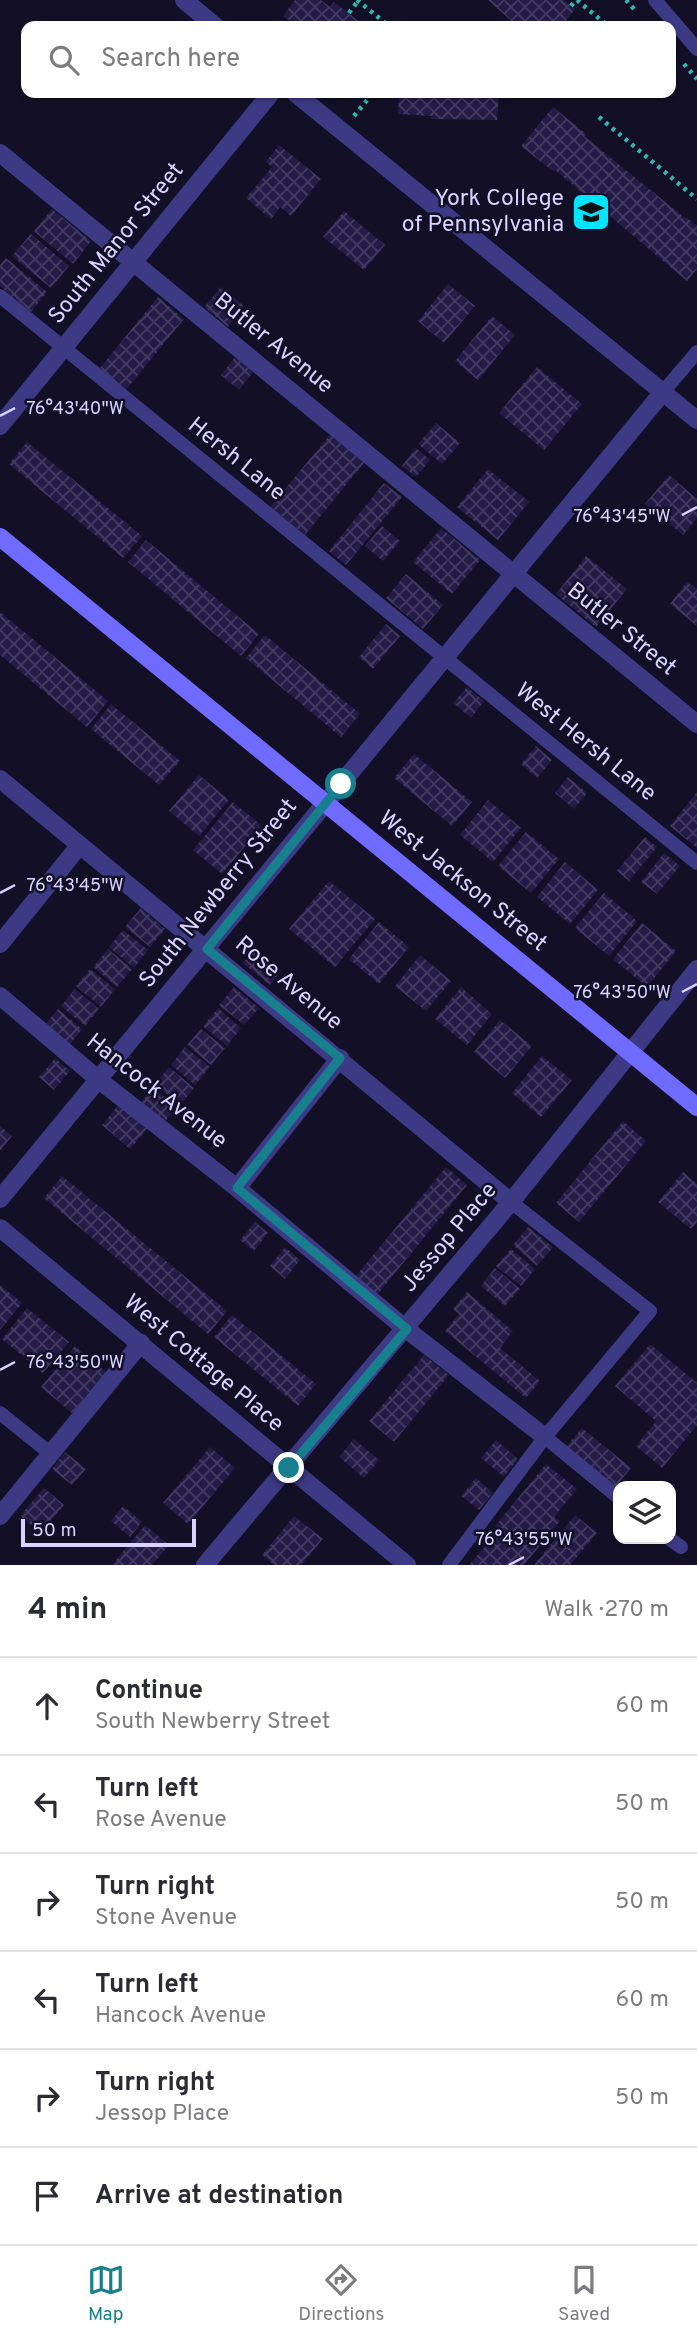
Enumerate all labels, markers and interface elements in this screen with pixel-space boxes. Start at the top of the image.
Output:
search box [21,21,676,98]
icon: search [45,41,83,79]
text: Search here [101,43,240,76]
street label: South Manor Street [43,157,191,331]
place label: York College of Pennsylvania [402,185,564,240]
school or university icon: York College of Pennsylvania [570,191,612,233]
street label: Butler Avenue [207,287,339,401]
text: 76°43'40"W [26,398,124,421]
street label: Hersh Lane [181,412,291,508]
text: 76°43'45"W [573,506,671,529]
street label: Butler Street [560,577,682,683]
street label: West Hersh Lane [509,677,661,809]
route start [325,768,356,799]
street label: South Newberry Street [134,793,304,995]
street label: West Jackson Street [372,805,552,959]
text: 76°43'45"W [26,875,124,898]
street label: Rose Avenue [228,931,348,1037]
text: 76°43'50"W [573,982,671,1005]
street label: Hancock Avenue [80,1028,232,1156]
street label: Jessop Place [396,1177,504,1299]
street label: West Cottage Place [117,1289,289,1439]
text: 76°43'50"W [26,1352,124,1375]
route end [273,1452,304,1483]
map controls [613,1481,676,1544]
button: layers [613,1481,676,1544]
scale bar [21,1516,196,1548]
text: 50 m [32,1519,77,1543]
text: 76°43'55"W [475,1529,573,1552]
text: 4 min [28,1592,107,1629]
text: Walk · 270 m [544,1596,669,1625]
text: Continue [95,1675,203,1708]
icon: ahead [28,1687,66,1725]
text: 60 m [616,1692,669,1721]
text: South Newberry Street [95,1708,330,1737]
text: Turn left [95,1773,199,1806]
icon: left [28,1785,66,1823]
text: 50 m [615,1790,669,1819]
text: Rose Avenue [95,1806,227,1835]
text: Turn right [95,1871,215,1904]
icon: right [28,1883,66,1921]
text: 50 m [615,1888,669,1917]
text: Stone Avenue [95,1904,237,1933]
text: Turn left [95,1969,199,2002]
icon: left [28,1981,66,2019]
text: 60 m [616,1986,669,2015]
text: Hancock Avenue [95,2002,266,2031]
text: Turn right [95,2067,215,2100]
icon: right [28,2079,66,2117]
text: 50 m [615,2084,669,2113]
text: Jessop Place [95,2100,229,2129]
icon: arrive [28,2177,66,2215]
text: Arrive at destination [95,2180,343,2213]
tab: Map [87,2261,125,2327]
tab: Directions [298,2261,385,2327]
tab: Saved [558,2261,610,2327]

